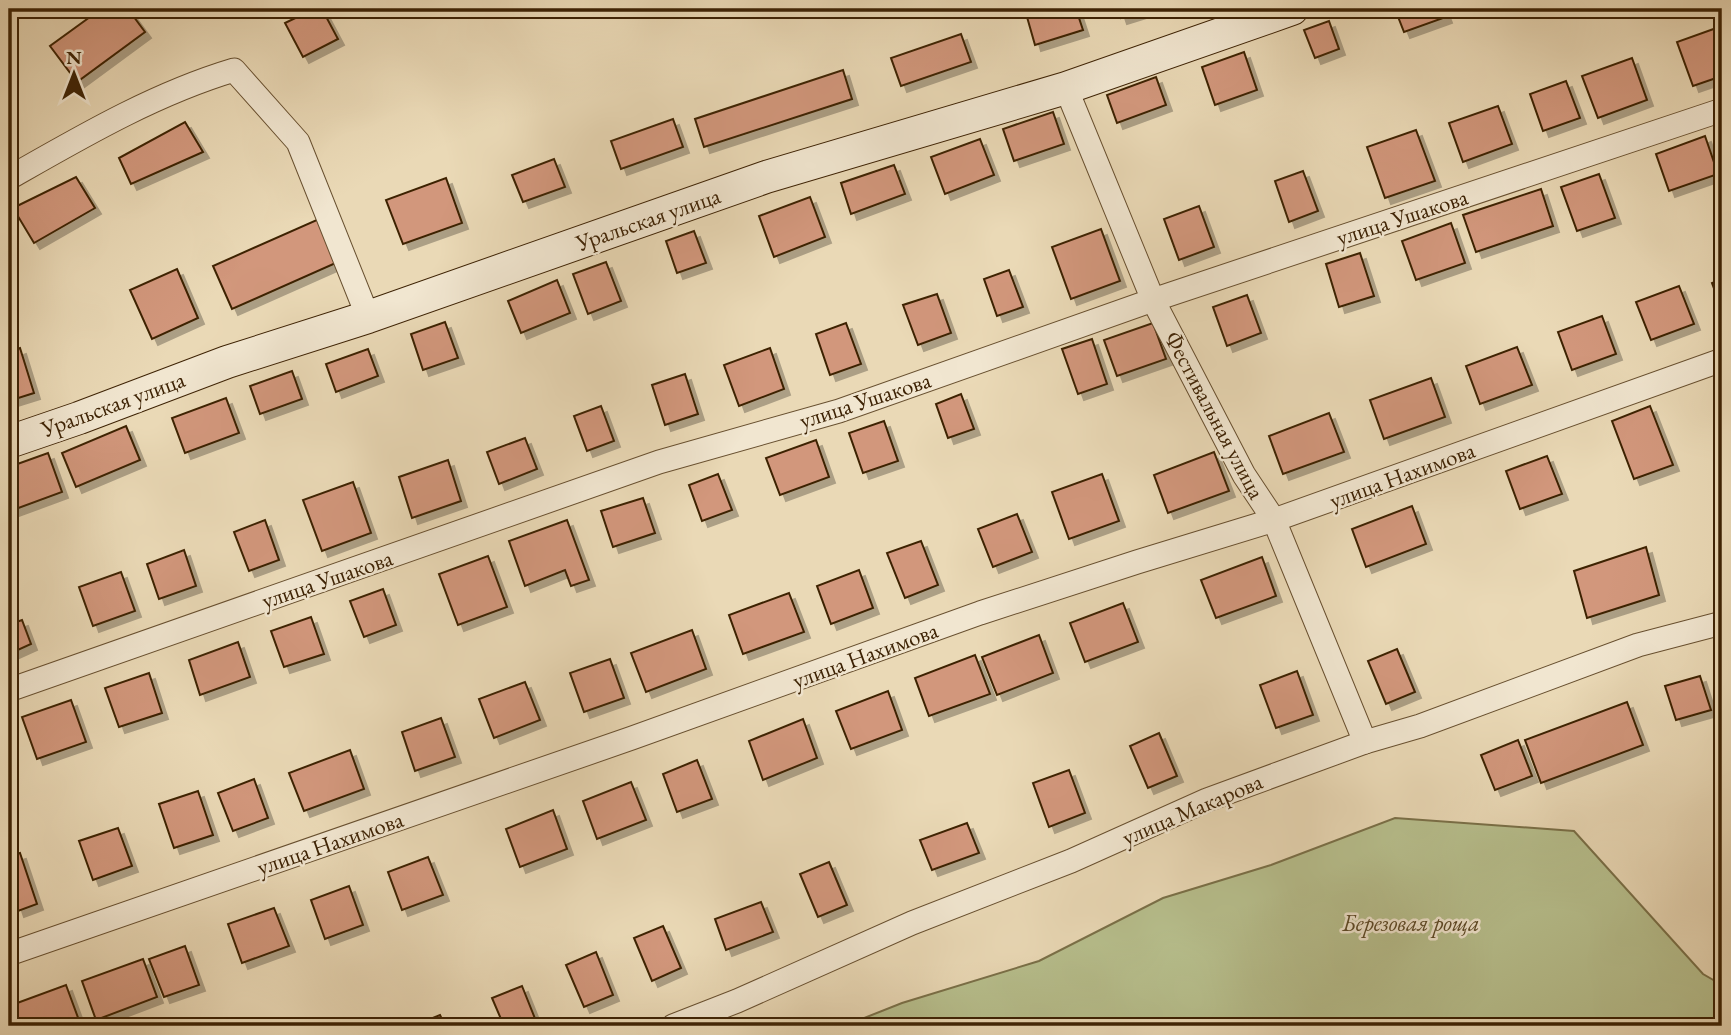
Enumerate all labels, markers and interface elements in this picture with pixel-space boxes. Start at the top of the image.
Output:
north arrow [38,38,108,108]
text: N [66,45,82,70]
street label: Уральская улица [571,180,725,258]
street label: улица Ушакова [1332,181,1472,252]
street label: Фестивальная улица [1158,326,1272,505]
street label: Уральская улица [36,364,190,444]
street label: улица Ушакова [795,364,935,435]
street label: улица Нахимова [1325,434,1480,515]
street label: улица Ушакова [257,542,397,615]
street label: улица Нахимова [788,614,943,695]
street label: улица Макарова [1117,766,1268,852]
street label: улица Нахимова [253,804,408,882]
park label: Березовая роща [1341,908,1480,938]

